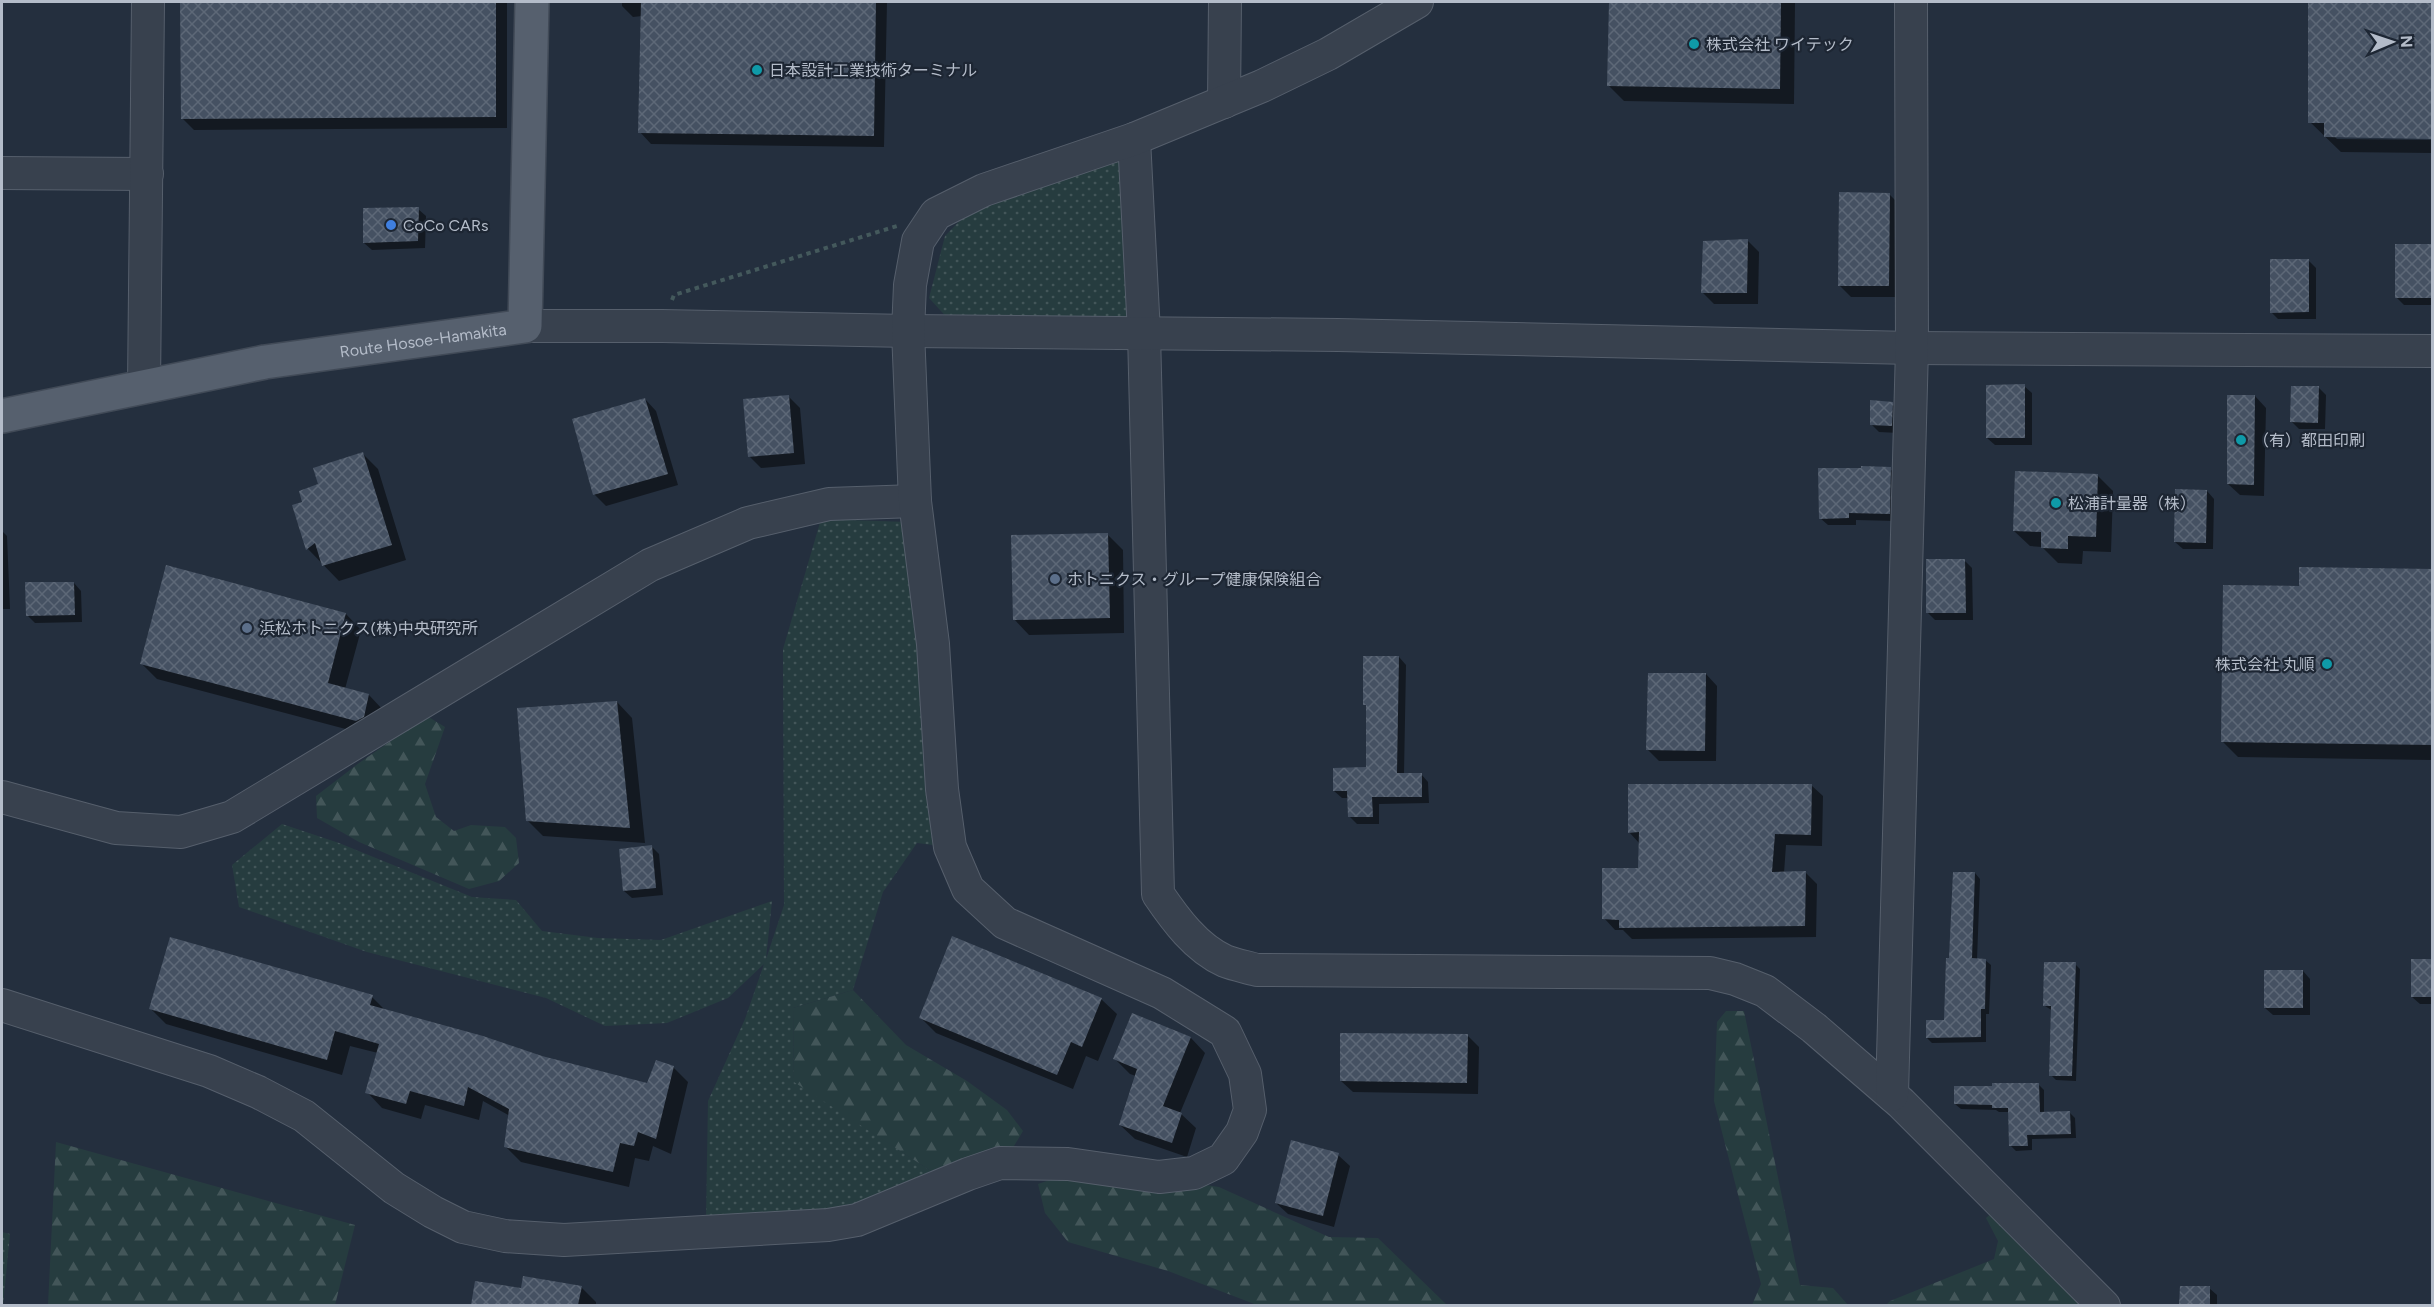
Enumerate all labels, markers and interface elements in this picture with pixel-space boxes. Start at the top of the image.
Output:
north arrow [2362,12,2422,72]
place label: 株式会社 ワイテック [1706,35,1854,54]
text: N [2397,35,2416,48]
marker: 株式会社 ワイテック [1687,37,1701,51]
place label: 日本設計工業技術ターミナル [769,61,977,80]
marker: 日本設計工業技術ターミナル [750,63,764,77]
place label: CoCo CARs [403,216,488,235]
marker: CoCo CARs [384,218,398,232]
street label: Route Hosoe-Hamakita [338,320,508,362]
place label: （有）都田印刷 [2253,431,2365,450]
marker: （有）都田印刷 [2234,433,2248,447]
place label: 松浦計量器（株） [2068,494,2196,513]
marker: 松浦計量器（株） [2049,496,2063,510]
place label: ホトニクス・グループ健康保険組合 [1067,570,1322,589]
marker: ホトニクス・グループ健康保険組合 [1048,572,1062,586]
place label: 浜松ホトニクス(株)中央研究所 [259,619,478,638]
marker: 浜松ホトニクス(株)中央研究所 [240,621,254,635]
place label: 株式会社 丸順 [2215,655,2315,674]
marker: 株式会社 丸順 [2320,657,2334,671]

